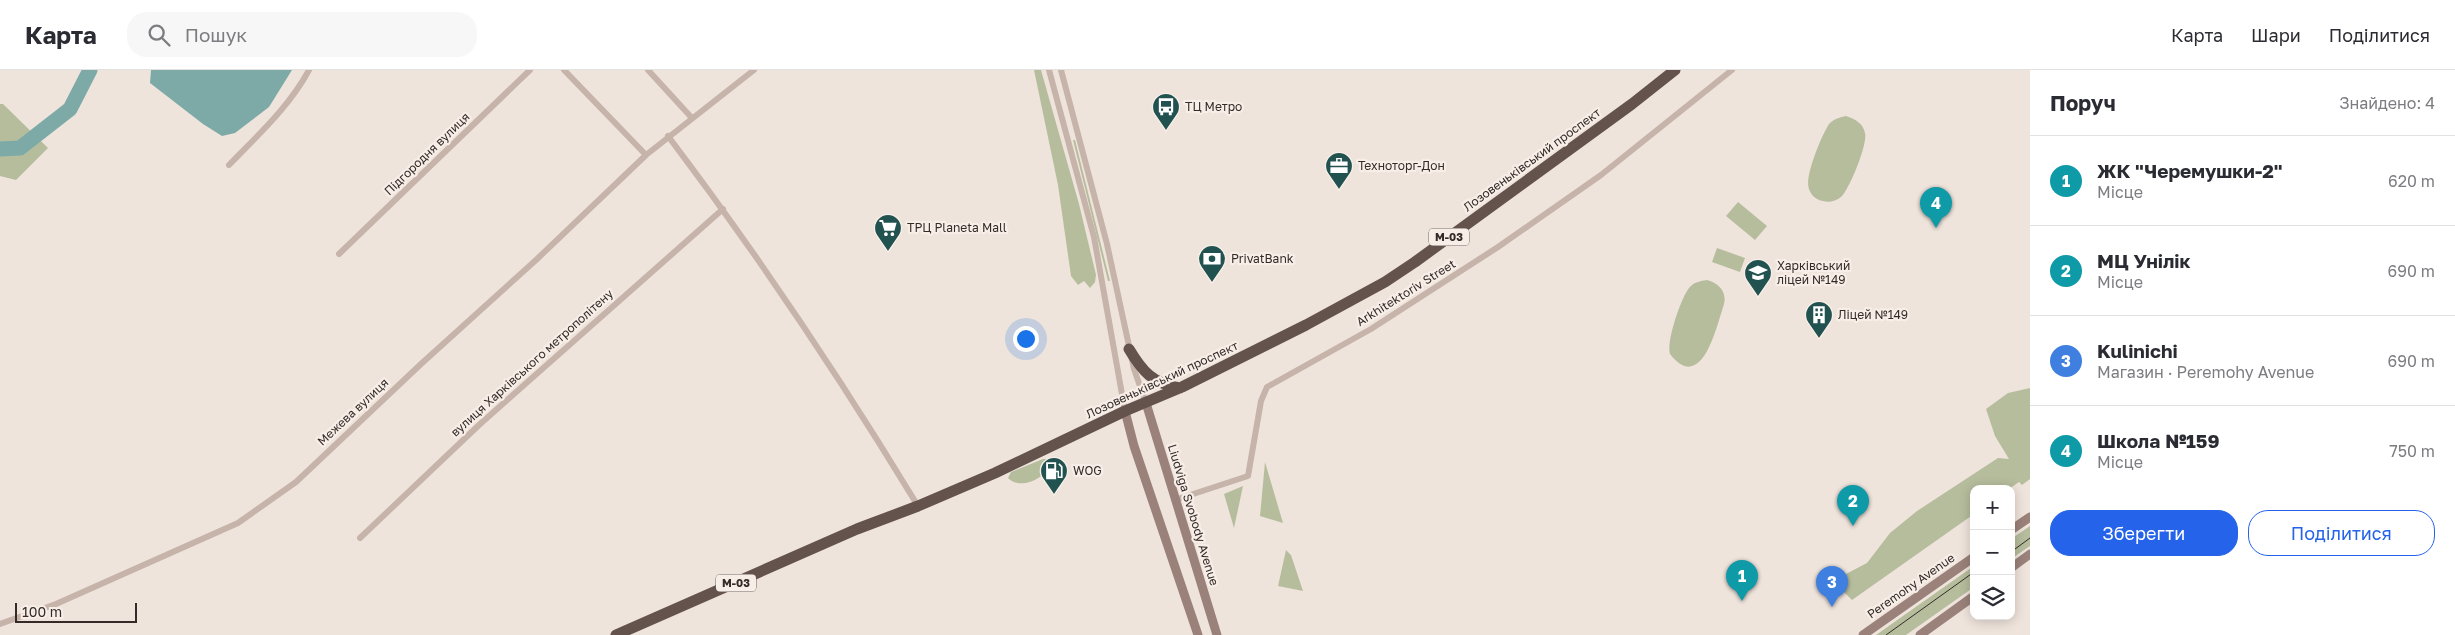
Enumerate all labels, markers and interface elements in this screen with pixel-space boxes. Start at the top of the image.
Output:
search box [127,12,477,57]
text: Карта [25,20,97,49]
icon: search [145,21,173,49]
text: Пошук [185,23,247,46]
text: Карта [2171,24,2223,46]
text: Шари [2251,24,2301,46]
text: Поділитися [2329,24,2430,46]
text: Поруч [2050,90,2116,116]
bus stop icon: ТЦ Метро [1151,92,1181,131]
text: Знайдено: 4 [2339,93,2435,113]
place label: ТЦ Метро [1185,99,1242,114]
street label: Лозовеньківський проспект [1460,105,1603,215]
street label: Підгородня вулиця [381,109,472,198]
office icon: Техноторг-Дон [1324,151,1354,190]
place label: Техноторг-Дон [1358,158,1445,173]
text: ЖК "Черемушки-2" [2097,159,2282,182]
text: 1 [2062,171,2070,191]
text: 620 m [2388,171,2435,191]
text: Місце [2097,182,2143,202]
pin: 4 [1920,187,1952,228]
supermarket icon: ТРЦ Planeta Mall [873,213,903,252]
place label: ТРЦ Planeta Mall [907,220,1007,235]
road number: М-03 [1429,228,1469,246]
bank icon: PrivatBank [1197,244,1227,283]
text: МЦ Унілік [2097,249,2191,272]
place label: PrivatBank [1231,251,1294,266]
street label: Arkhitektoriv Street [1353,256,1458,329]
school or university icon: Харківський ліцей №149 [1743,258,1773,297]
place label: Харківський ліцей №149 [1777,258,1850,287]
text: 2 [2061,261,2071,281]
text: 690 m [2388,261,2435,281]
text: Місце [2097,272,2143,292]
street label: вулиця Харківського метрополітену [447,286,616,440]
building icon: Ліцей №149 [1804,300,1834,339]
place label: Ліцей №149 [1838,307,1908,322]
your location [1013,326,1039,352]
street label: Лозовеньківський проспект [1083,338,1240,421]
text: Kulinichi [2097,339,2178,362]
text: 3 [2061,351,2071,371]
text: 690 m [2388,351,2435,371]
text: Магазин · Peremohy Avenue [2097,362,2314,382]
street label: Межева вулиця [314,375,391,448]
text: Школа №159 [2097,429,2219,452]
text: 4 [2061,441,2071,461]
text: 750 m [2389,441,2435,461]
street label: Liudviga Svobody Avenue [1165,442,1222,587]
text: Місце [2097,452,2143,472]
fuel station icon: WOG [1039,456,1069,495]
place label: WOG [1073,463,1102,478]
pin: 2 [1837,485,1869,526]
map controls [1970,485,2015,620]
button: + [1970,485,2015,530]
button: Зберегти [2050,510,2238,556]
button: Поділитися [2248,510,2435,556]
button: − [1970,530,2015,575]
street label: Peremohy Avenue [1864,550,1957,621]
pin: 1 [1726,560,1758,601]
pin: 3 [1816,566,1848,607]
road number: М-03 [716,574,756,592]
button: layers [1970,575,2015,620]
scale bar [15,600,138,623]
text: 100 m [22,603,62,620]

